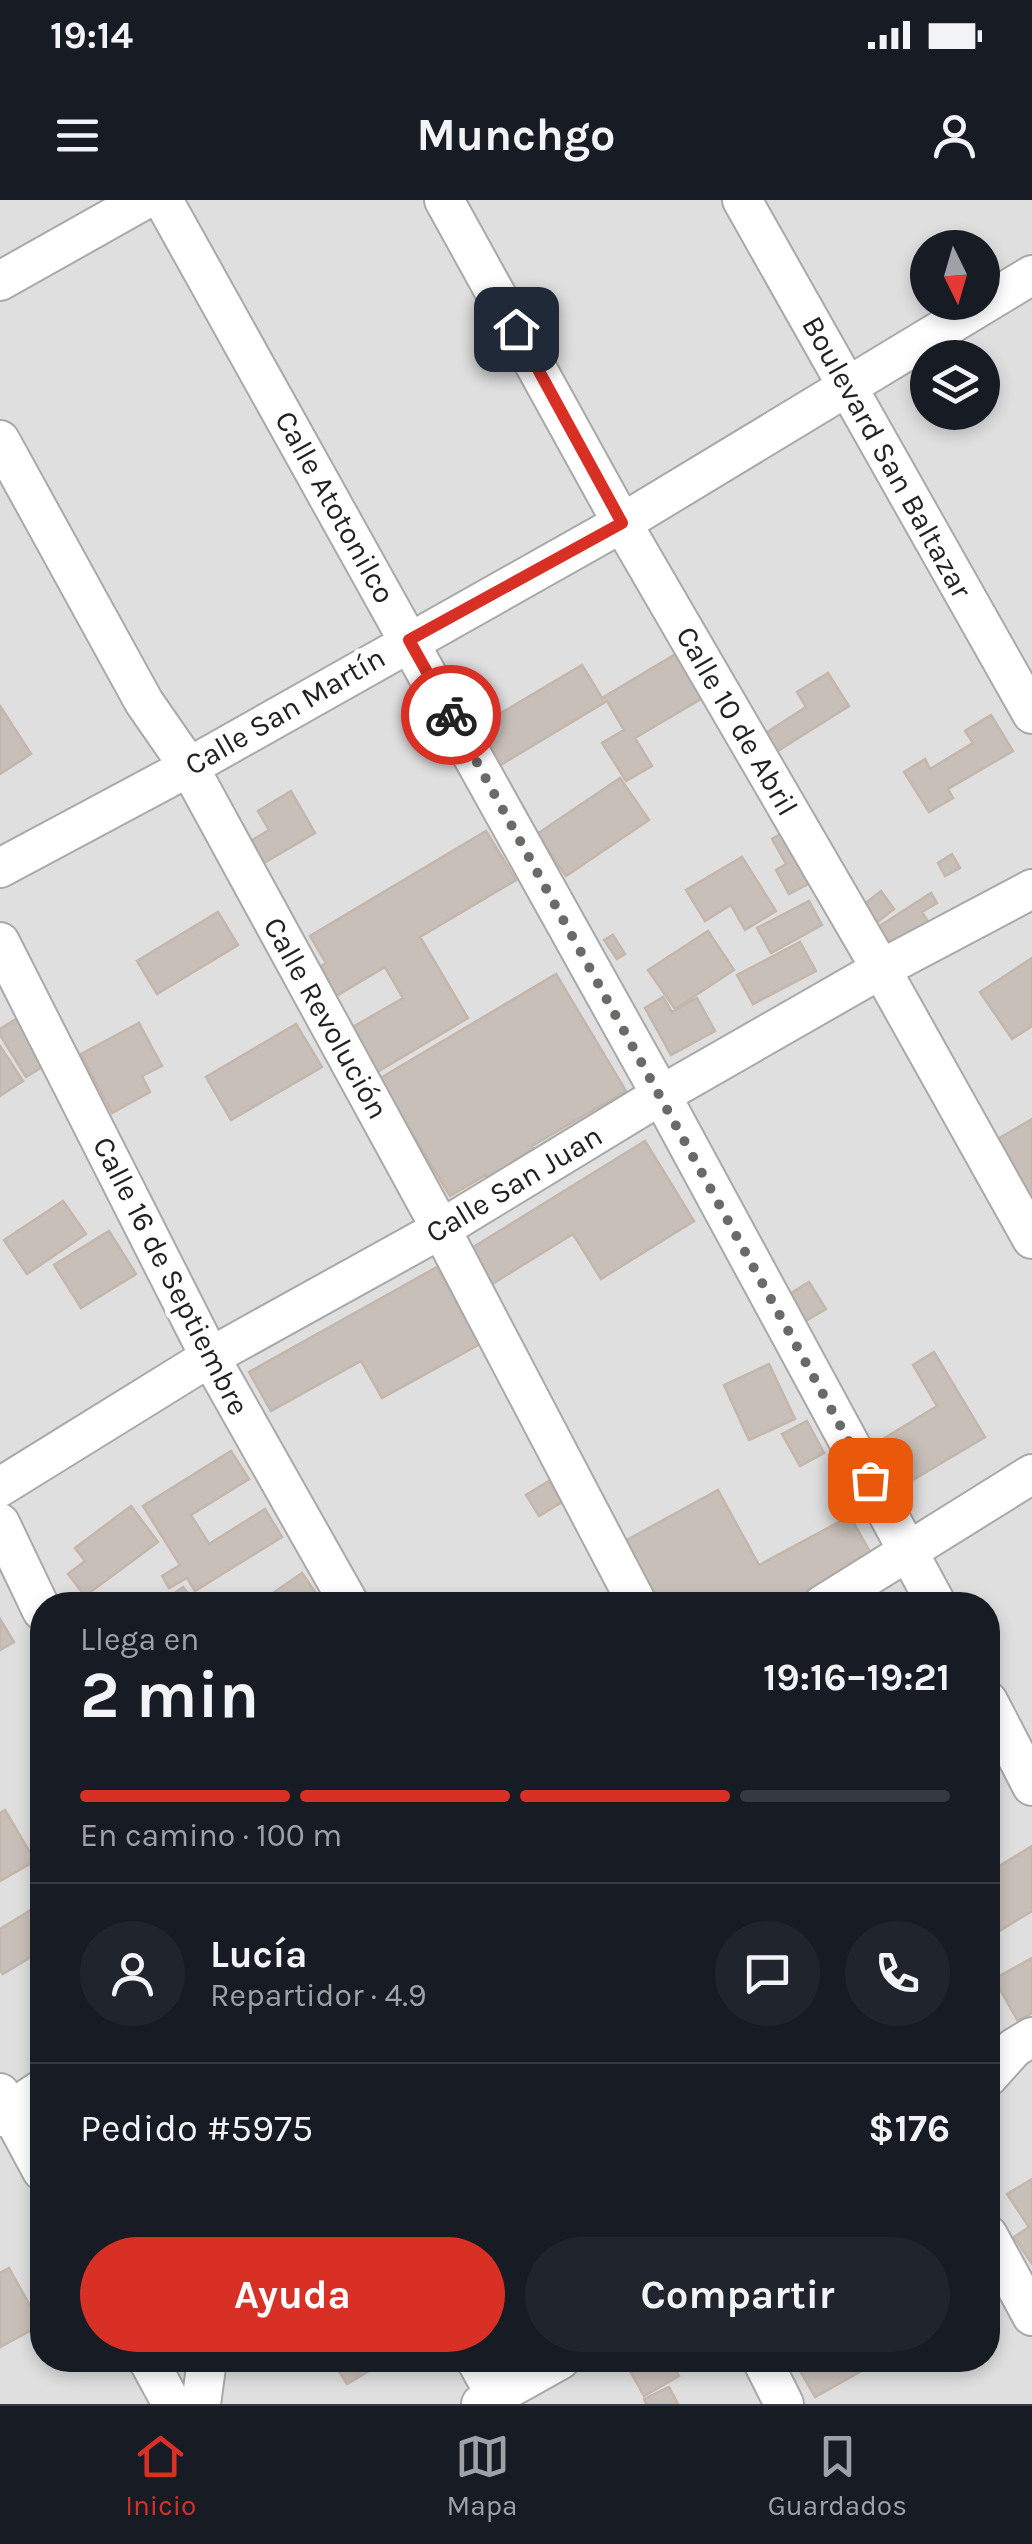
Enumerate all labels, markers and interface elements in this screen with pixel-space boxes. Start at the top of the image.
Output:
text: 19:14 [50,13,133,58]
icon: menu [50,108,105,163]
icon: person [927,108,982,163]
text: Munchgo [416,109,616,161]
north arrow [910,230,1000,320]
map controls [910,230,1000,430]
pin [474,287,559,372]
icon: home [489,302,544,357]
street label: Boulevard San Baltazar [794,310,980,605]
button: layers [910,340,1000,430]
street label: Calle Atotonilco [267,405,403,609]
street label: Calle 10 de Abril [668,620,806,822]
street label: Calle San Martín [178,639,392,783]
courier [401,665,501,765]
icon: bike [424,688,479,743]
street label: Calle Revolución [256,911,396,1125]
street label: Calle San Juan [419,1117,609,1251]
street label: Calle 16 de Septiembre [85,1131,257,1421]
pin [828,1438,913,1523]
icon: bag [843,1453,898,1508]
text: Llega en [80,1621,199,1658]
text: 19:16–19:21 [763,1655,950,1700]
text: 2 min [80,1657,259,1733]
text: En camino · 100 m [80,1817,342,1854]
button: person [80,1921,185,2026]
button: chat [715,1921,820,2026]
button: phone [845,1921,950,2026]
text: Lucía [210,1932,307,1977]
text: Repartidor · 4.9 [210,1977,427,2014]
text: Pedido #5975 [80,2106,313,2151]
text: $176 [868,2106,950,2151]
button: Ayuda [80,2237,505,2352]
button: Compartir [525,2237,950,2352]
tab: Inicio [125,2429,196,2522]
tab: Mapa [447,2429,517,2522]
tab: Guardados [768,2429,907,2522]

